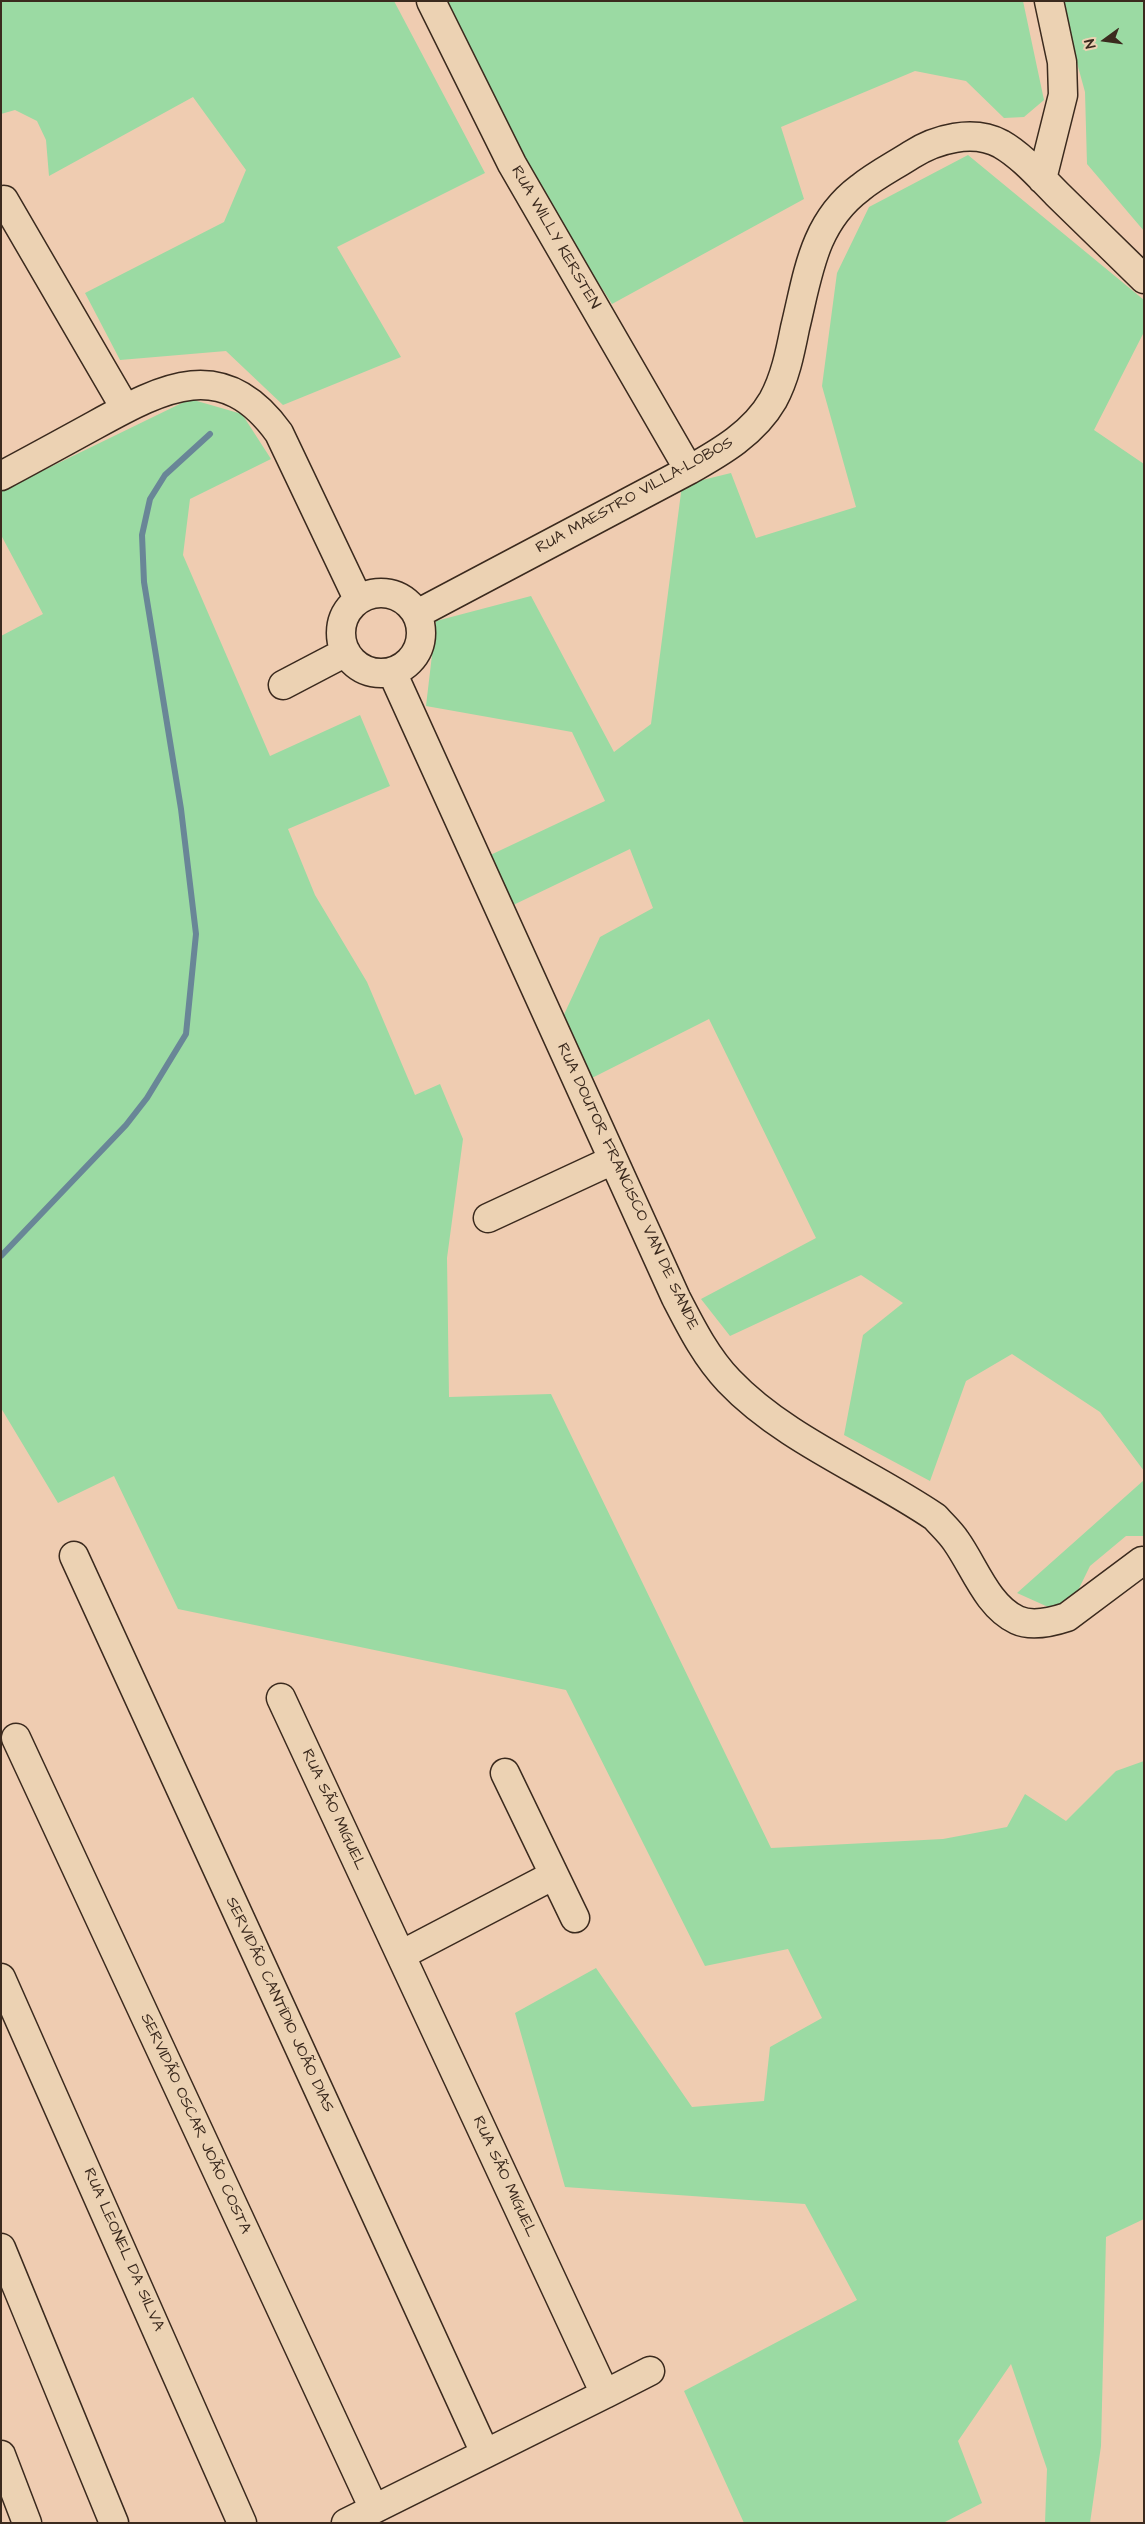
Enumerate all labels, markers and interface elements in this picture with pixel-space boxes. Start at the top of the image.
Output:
north arrow [1080,15,1130,65]
text: N [1080,37,1101,50]
street label: RUA WILLY KERSTEN [506,163,604,313]
street label: RUA MAESTRO VILLA-LOBOS [533,434,737,558]
street label: RUA DOUTOR FRANCISCO VAN DE SANDE [552,1041,702,1333]
street label: RUA SÃO MIGUEL [297,1747,369,1873]
street label: SERVIDÃO CANTÍDIO JOÃO DIAS [221,1894,337,2116]
street label: SERVIDÃO OSCAR JOÃO COSTA [135,2011,255,2237]
street label: RUA SÃO MIGUEL [468,2114,540,2240]
street label: RUA LEONEL DA SILVA [78,2166,168,2334]

